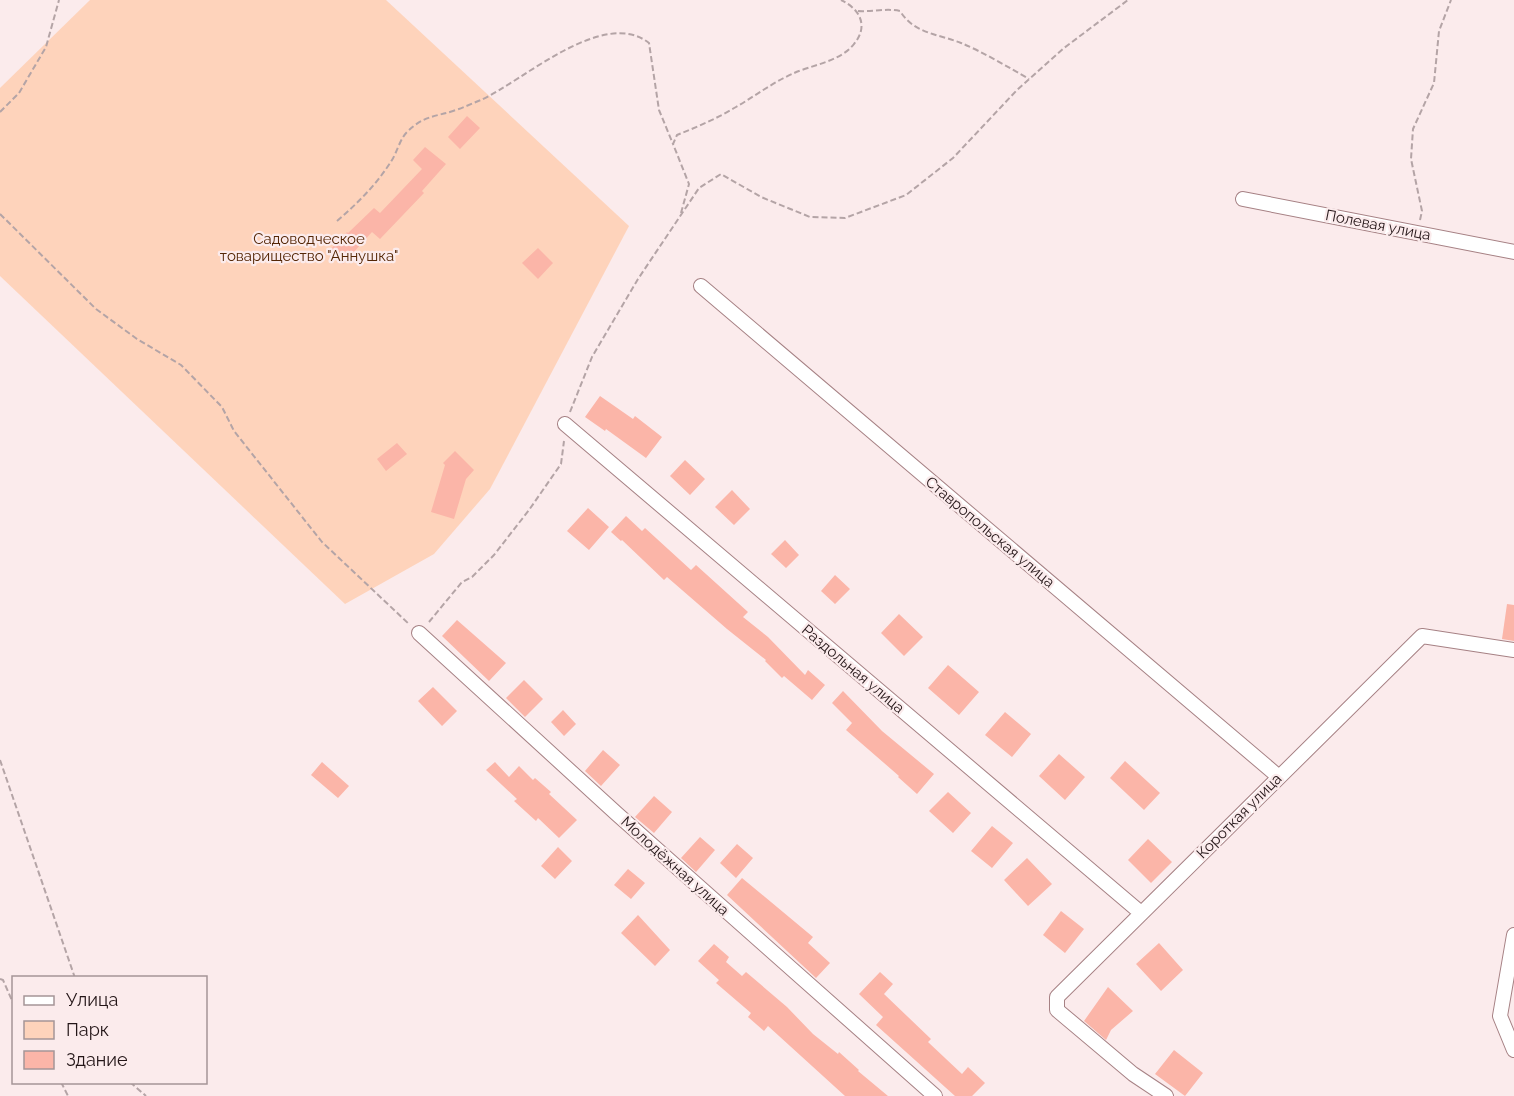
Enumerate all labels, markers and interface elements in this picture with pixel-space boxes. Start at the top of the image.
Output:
street label: Полевая улица [1324,206,1432,244]
park label: Садоводческое товарищество "Аннушка" [220,230,398,265]
street label: Ставропольская улица [922,473,1058,591]
street label: Раздольная улица [798,621,908,717]
street label: Короткая улица [1193,770,1285,862]
street label: Молодёжная улица [617,813,733,919]
legend [12,976,207,1084]
text: Улица [66,989,118,1010]
text: Парк [66,1019,109,1040]
text: Здание [66,1049,128,1070]

